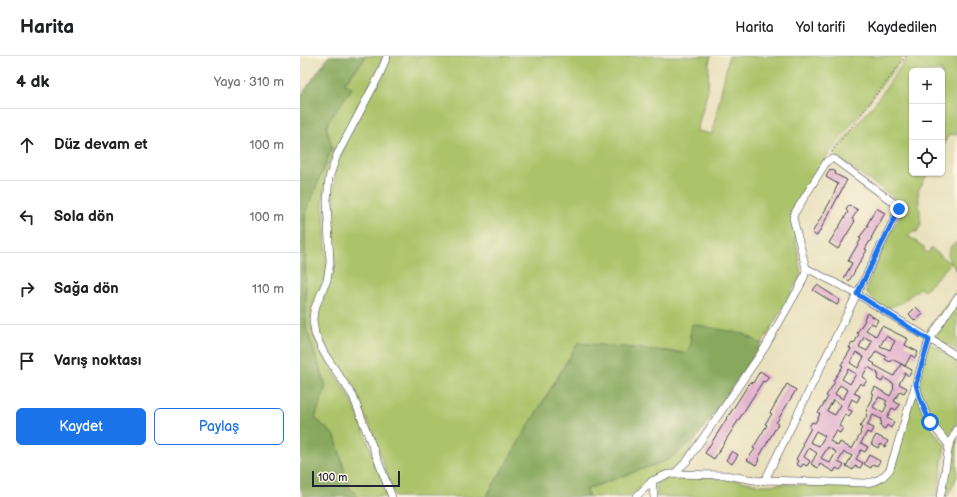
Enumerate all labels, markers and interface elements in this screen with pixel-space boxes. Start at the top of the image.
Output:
text: Harita [20,16,74,39]
text: Harita [735,19,774,36]
text: Yol tarifi [796,19,845,36]
text: Kaydedilen [867,19,937,36]
map controls [909,68,945,176]
button: + [909,68,945,104]
text: 4 dk [16,72,49,92]
text: Yaya · 310 m [214,74,284,90]
button: − [909,104,945,140]
icon: ahead [16,134,38,156]
text: Düz devam et [54,135,148,154]
text: 100 m [249,137,284,153]
button: locate [909,140,945,176]
route end [890,200,908,218]
icon: left [16,206,38,228]
text: Sola dön [54,207,114,226]
text: 100 m [249,209,284,225]
icon: right [16,278,38,300]
text: Sağa dön [54,279,119,298]
text: 110 m [252,281,284,297]
icon: arrive [16,350,38,372]
text: Varış noktası [54,351,141,370]
button: Kaydet [16,408,146,445]
button: Paylaş [154,408,284,445]
route start [921,413,939,431]
scale bar [312,469,400,488]
text: 100 m [318,471,347,484]

